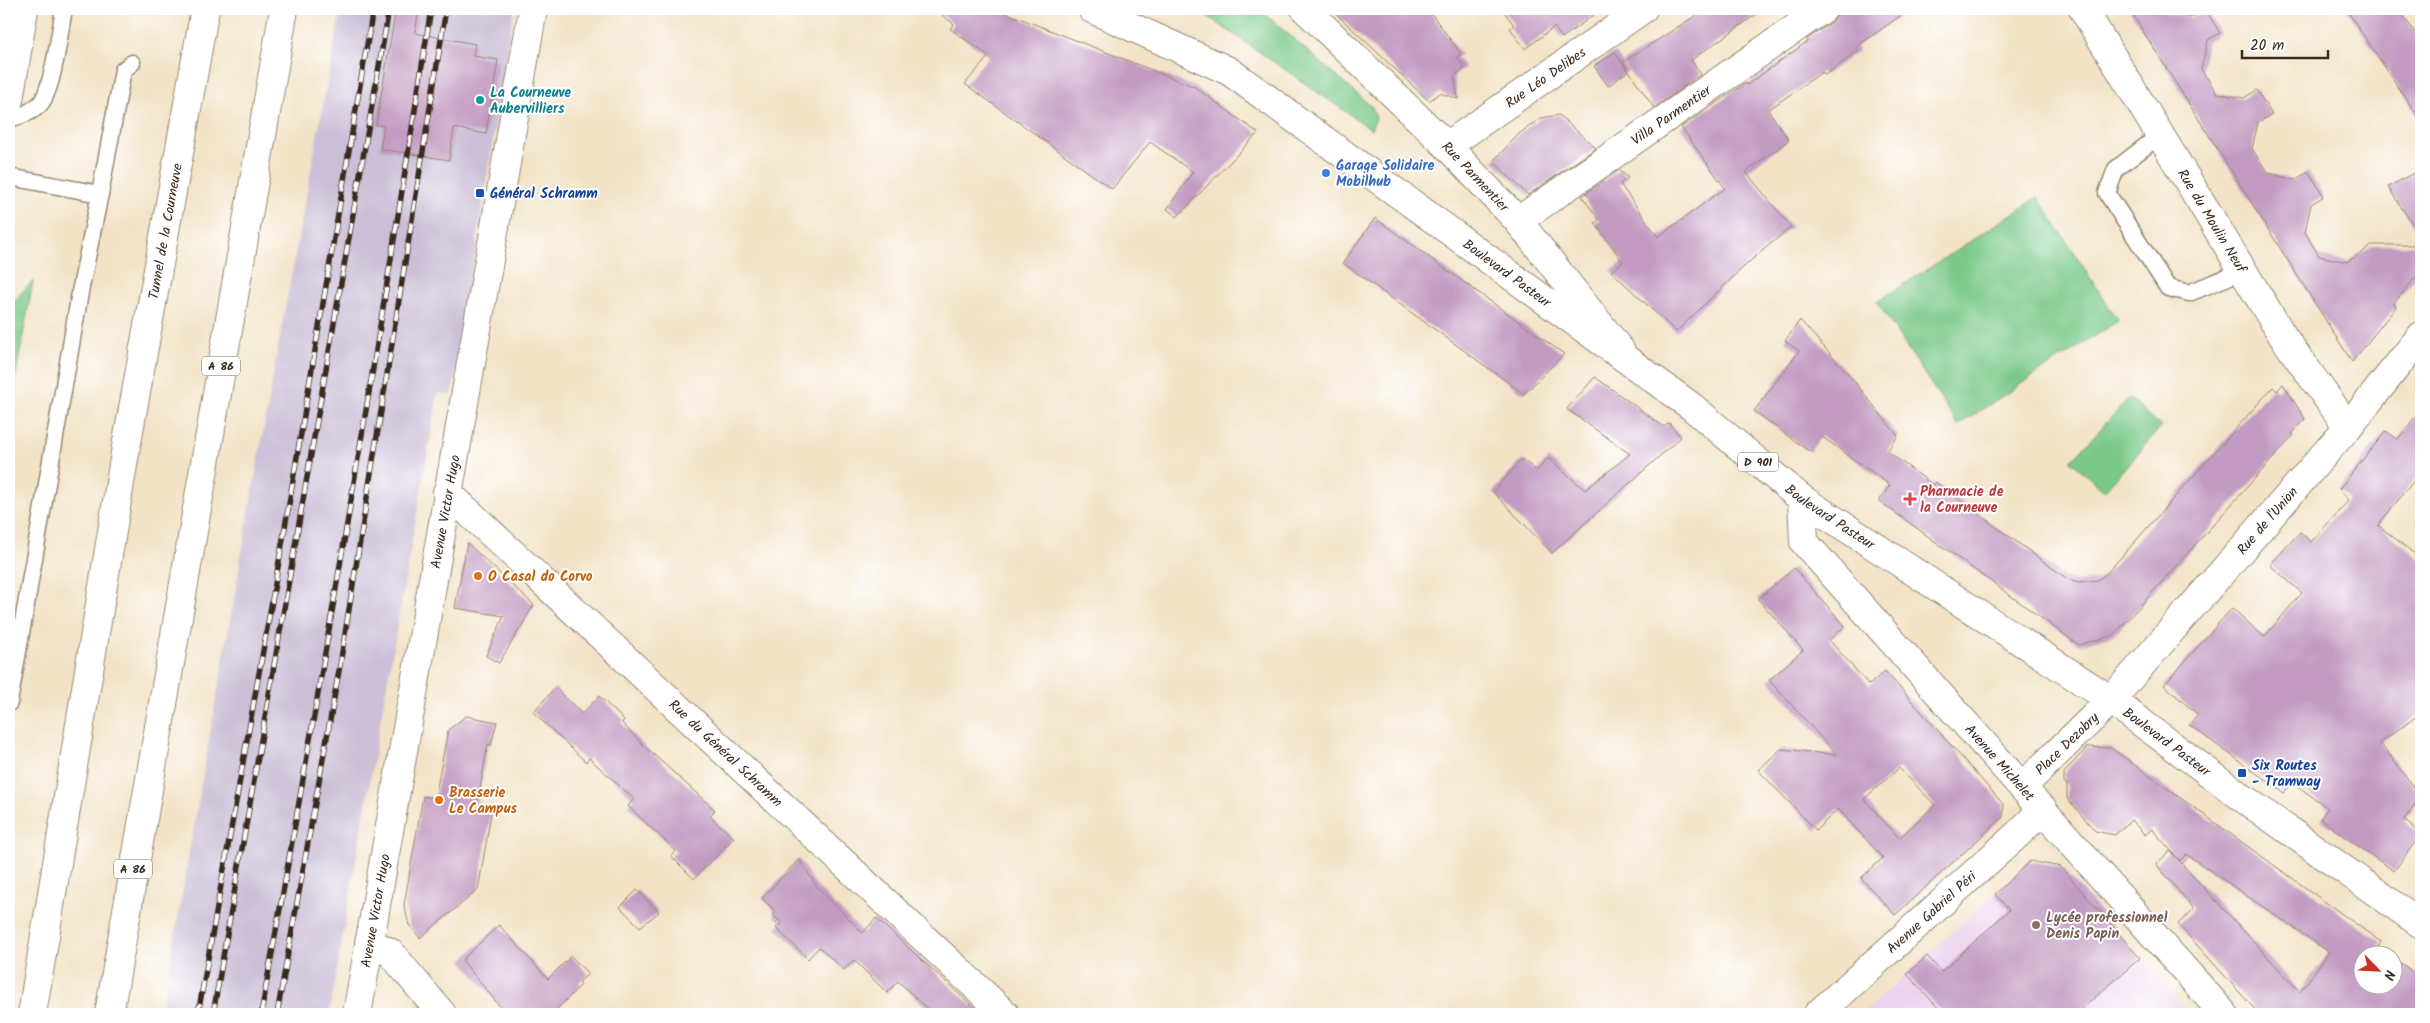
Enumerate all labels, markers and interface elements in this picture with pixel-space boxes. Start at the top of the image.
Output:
scale bar [2242,28,2329,60]
text: 20 m [2250,34,2284,58]
street label: Rue Léo Delibes [1501,42,1591,114]
street label: Villa Parmentier [1627,79,1717,151]
place label: La Courneuve Aubervilliers [490,82,571,120]
marker: La Courneuve Aubervilliers [474,94,486,106]
street label: Rue Parmentier [1436,137,1515,218]
place label: Garage Solidaire Mobilhub [1336,155,1435,193]
street label: Tunnel de la Courneuve [143,161,189,301]
street label: Rue du Moulin Neuf [2171,165,2252,279]
marker: Garage Solidaire Mobilhub [1320,167,1332,179]
place label: Général Schramm [490,183,598,205]
marker: Général Schramm [474,187,486,199]
street label: Boulevard Pasteur [1458,234,1556,314]
road number: A 86 [202,356,240,376]
road number: D 901 [1738,452,1778,472]
street label: Avenue Victor Hugo [425,453,467,570]
street label: Boulevard Pasteur [1780,479,1880,556]
place label: Pharmacie de la Courneuve [1920,481,2004,519]
street label: Rue de l'Union [2232,482,2304,560]
marker: Pharmacie de la Courneuve [1904,493,1916,505]
place label: O Casal do Corvo [488,566,593,588]
marker: O Casal do Corvo [472,570,484,582]
street label: Rue du Général Schramm [663,695,787,813]
street label: Boulevard Pasteur [2118,702,2216,783]
street label: Place Dezobry [2030,707,2105,781]
street label: Avenue Michelet [1959,720,2040,807]
place label: Six Routes - Tramway [2252,755,2321,793]
marker: Six Routes - Tramway [2236,767,2248,779]
place label: Brasserie Le Campus [449,782,517,820]
marker: Brasserie Le Campus [433,794,445,806]
street label: Avenue Victor Hugo [355,852,397,969]
road number: A 86 [114,860,152,879]
street label: Avenue Gabriel Péri [1882,866,1982,960]
place label: Lycée professionnel Denis Papin [2046,907,2168,945]
marker: Lycée professionnel Denis Papin [2030,919,2042,931]
north arrow [2352,946,2402,996]
text: N [2377,966,2401,984]

